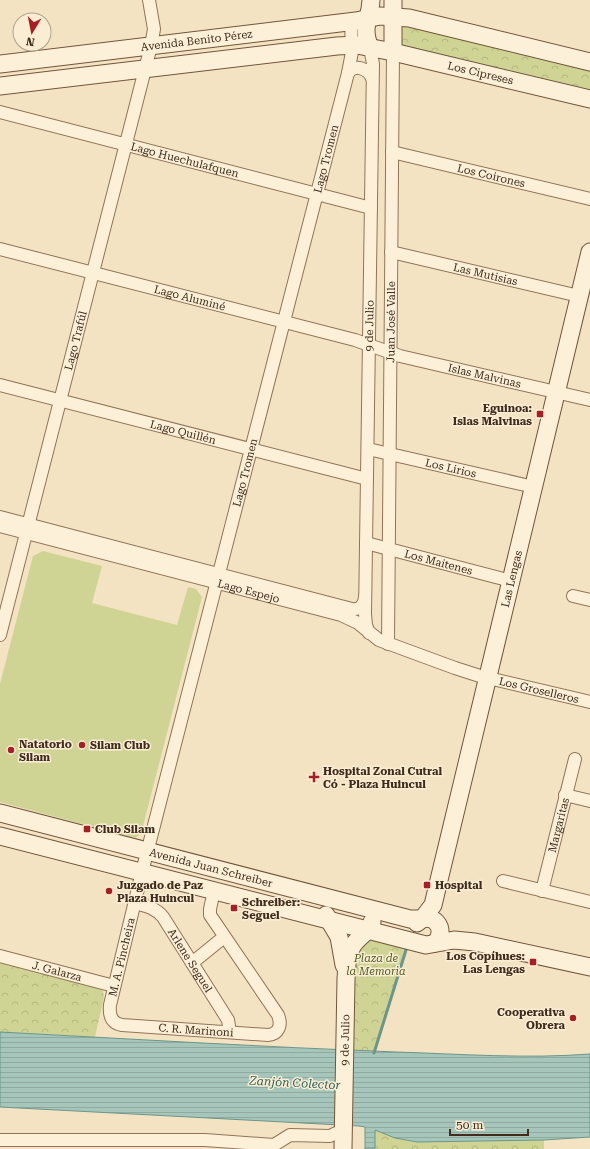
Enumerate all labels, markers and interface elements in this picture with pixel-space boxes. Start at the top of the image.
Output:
north arrow [12,12,52,52]
street label: Avenida Benito Pérez [140,28,253,54]
text: N [25,34,36,48]
street label: Los Cipreses [446,59,515,87]
street label: Lago Tromen [311,123,341,194]
street label: Lago Huechulafquen [129,140,240,181]
street label: Los Coirones [456,162,526,190]
street label: Las Mutisias [452,261,519,288]
street label: Juan José Valle [384,281,398,363]
street label: Lago Aluminé [153,283,227,314]
street label: 9 de Julio [363,300,377,351]
street label: Lago Trafúl [62,309,90,372]
street label: Islas Malvinas [447,361,522,391]
place label: Eguinoa: Islas Malvinas [453,402,532,428]
marker: Eguinoa: Islas Malvinas [535,409,545,419]
street label: Lago Quillén [149,418,217,447]
street label: Lago Tromen [230,437,261,508]
street label: Los Lirios [424,456,478,481]
street label: Los Maitenes [403,547,474,578]
street label: Las Lengas [499,549,525,609]
street label: Lago Espejo [216,577,281,606]
street label: Los Groselleros [497,675,580,706]
place label: Natatorio Silam [19,738,72,764]
place label: Silam Club [90,739,150,752]
marker: Silam Club [77,740,87,750]
marker: Natatorio Silam [6,745,16,755]
place label: Hospital Zonal Cutral Có - Plaza Huincul [323,765,442,791]
marker: Hospital Zonal Cutral Có - Plaza Huincul [308,771,320,783]
street label: Margaritas [546,796,572,854]
place label: Club Silam [95,823,155,836]
marker: Club Silam [82,824,92,834]
street label: Avenida Juan Schreiber [148,846,274,890]
place label: Juzgado de Paz Plaza Huincul [117,879,203,905]
place label: Hospital [435,879,483,892]
marker: Hospital [422,880,432,890]
marker: Juzgado de Paz Plaza Huincul [104,886,114,896]
place label: Schreiber: Seguel [242,896,300,922]
marker: Schreiber: Seguel [229,903,239,913]
street label: M. A. Pincheira [106,916,138,998]
street label: Arlene Seguel [165,926,215,995]
place label: Los Copíhues: Las Lengas [446,950,525,976]
park label: Plaza de la Memoria [346,952,406,978]
marker: Los Copíhues: Las Lengas [528,957,538,967]
street label: J. Galarza [31,959,83,984]
place label: Cooperativa Obrera [497,1006,566,1032]
marker: Cooperativa Obrera [568,1013,578,1023]
street label: 9 de Julio [338,1014,352,1066]
street label: C. R. Marinoni [158,1021,234,1040]
water label: Zanjón Colector [248,1074,341,1092]
scale bar [450,1111,528,1137]
text: 50 m [456,1118,483,1132]

